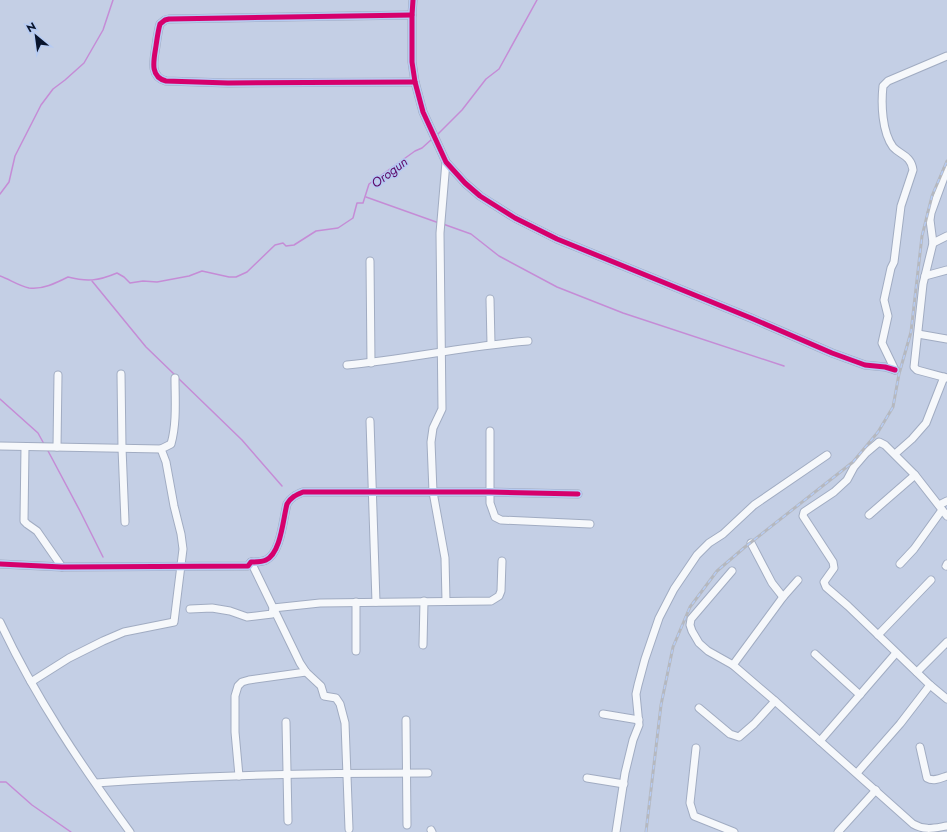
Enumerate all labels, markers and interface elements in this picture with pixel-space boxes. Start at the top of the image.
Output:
north arrow [16,16,56,56]
text: N [23,18,39,36]
water label: Orogun [367,152,412,192]

